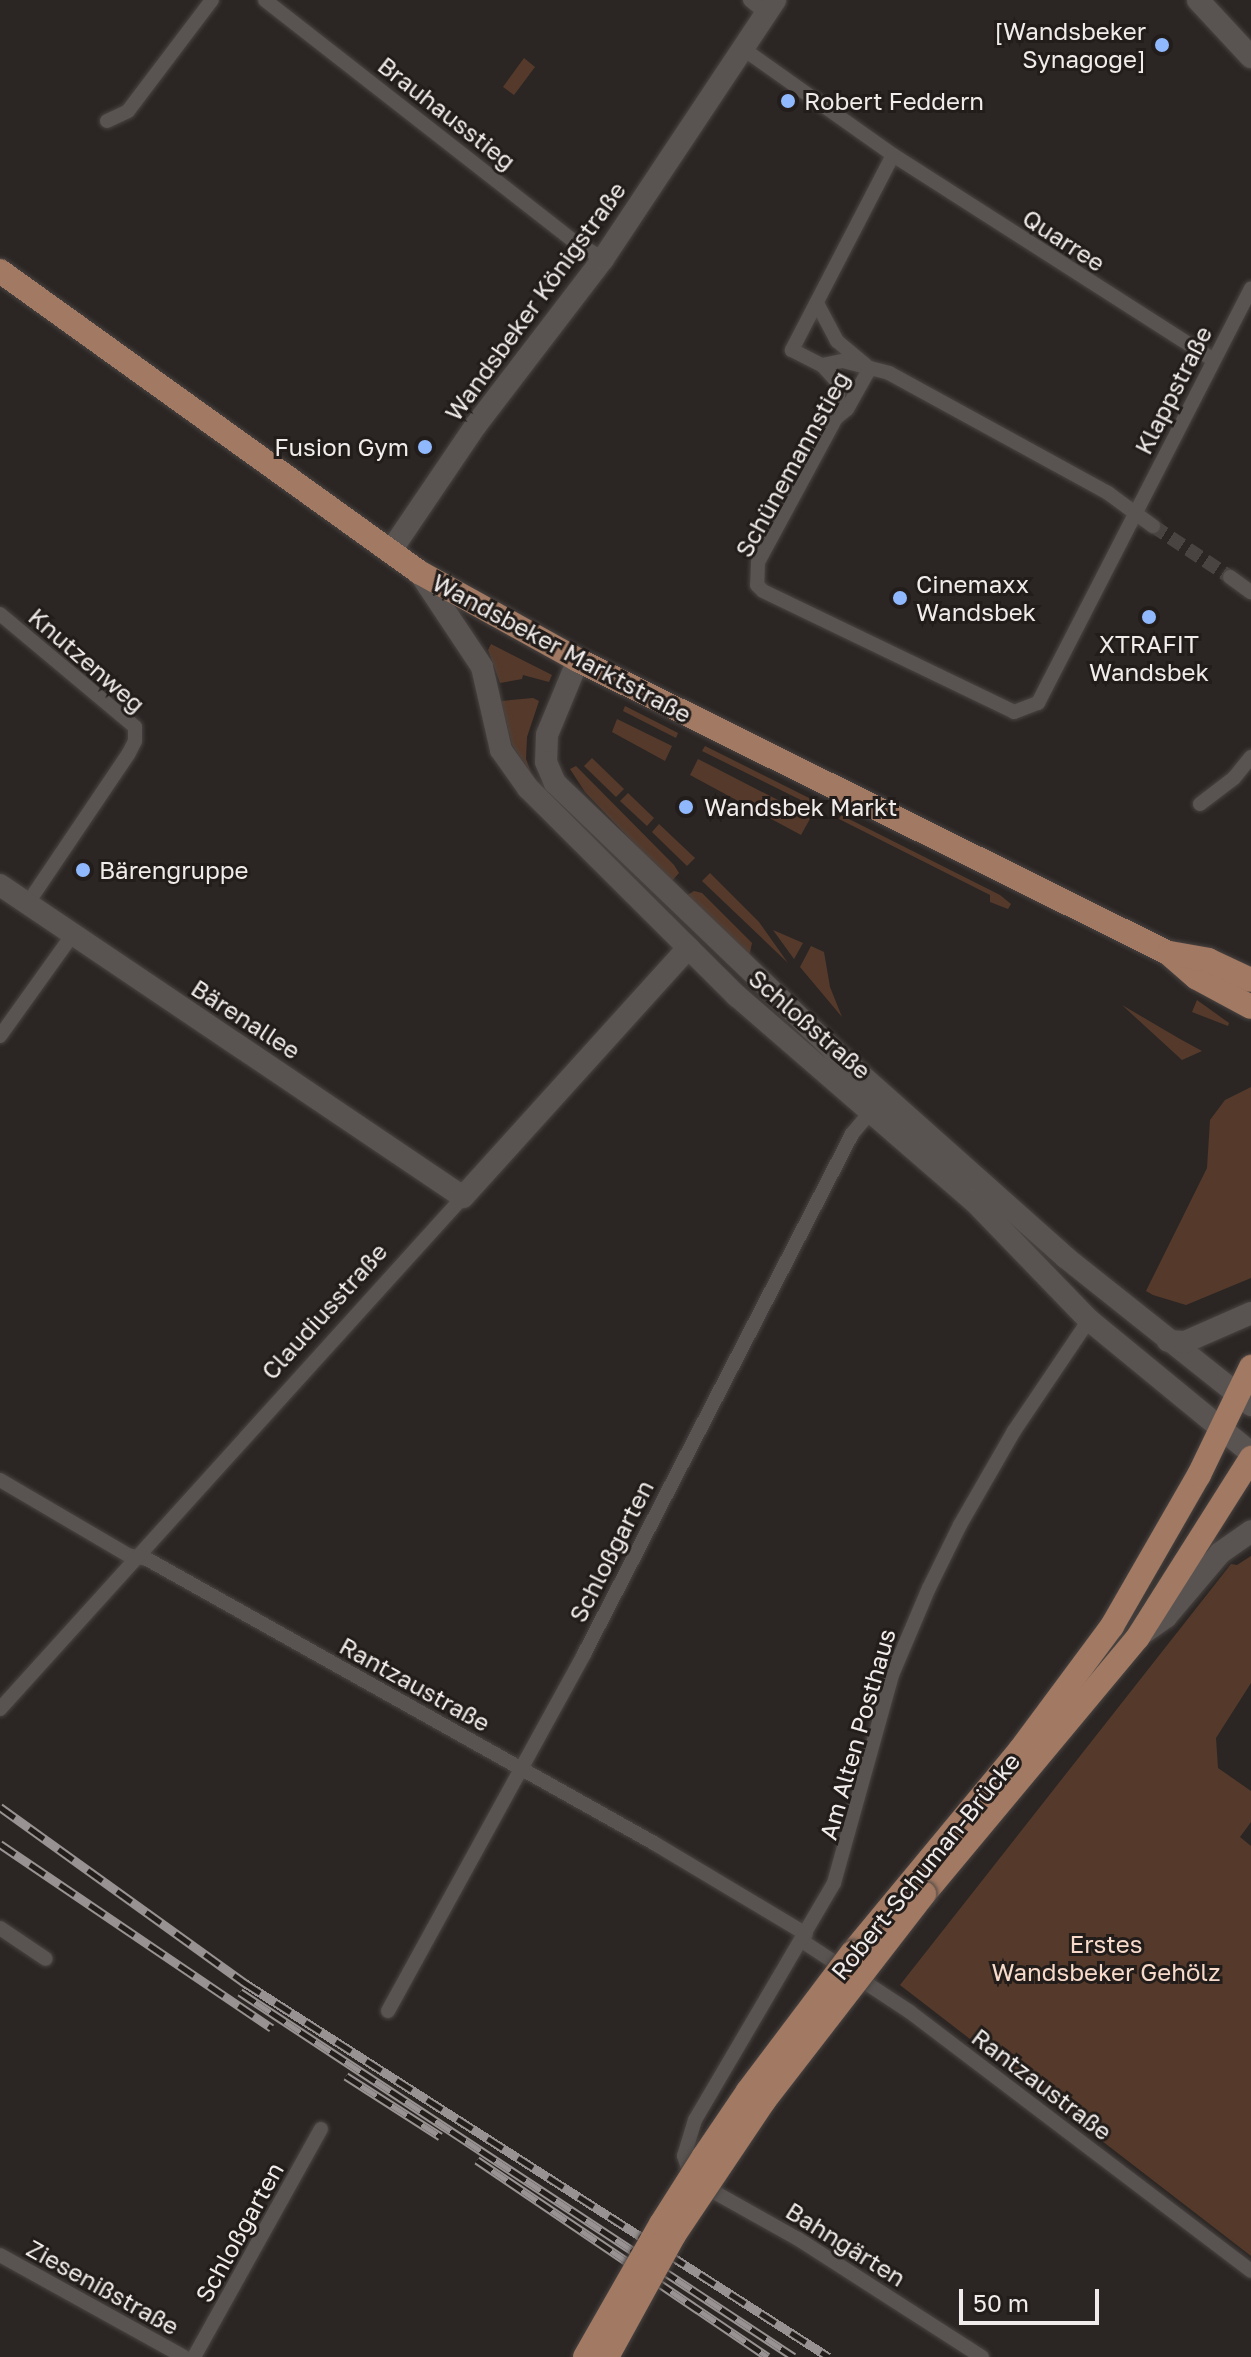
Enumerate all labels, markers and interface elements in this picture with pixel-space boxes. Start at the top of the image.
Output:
place label: [Wandsbeker Synagoge] [994,17,1146,73]
marker: [Wandsbeker Synagoge] [1153,36,1171,54]
street label: Brauhausstieg [373,50,521,176]
place label: Robert Feddern [804,87,984,115]
marker: Robert Feddern [779,92,797,110]
street label: Wandsbeker Königstraße [439,176,631,426]
street label: Quarree [1018,203,1110,277]
street label: Klappstraße [1128,321,1218,459]
street label: Schünemannstieg [729,366,855,562]
place label: Fusion Gym [274,433,409,461]
marker: Fusion Gym [416,438,434,456]
street label: Wandsbeker Marktstraße [428,567,696,729]
place label: Cinemaxx Wandsbek [916,570,1036,626]
marker: Cinemaxx Wandsbek [891,589,909,607]
street label: Knutzenweg [23,602,151,718]
marker: XTRAFIT Wandsbek [1140,608,1158,626]
place label: XTRAFIT Wandsbek [1089,630,1209,686]
place label: Wandsbek Markt [704,793,897,821]
marker: Wandsbek Markt [675,796,697,818]
place label: Bärengruppe [99,856,249,884]
marker: Bärengruppe [74,861,92,879]
street label: Schloßstraße [743,963,877,1085]
street label: Bärenallee [186,973,306,1065]
street label: Claudiusstraße [255,1237,393,1385]
street label: Schloßgarten [563,1475,659,1627]
street label: Am Alten Posthaus [813,1625,901,1843]
street label: Rantzaustraße [335,1631,495,1737]
street label: Robert-Schuman-Brücke [825,1747,1025,1985]
park label: Erstes Wandsbeker Gehölz [991,1930,1221,1986]
street label: Rantzaustraße [966,2022,1118,2146]
street label: Schloßgarten [189,2157,289,2307]
street label: Bahngärten [781,2196,911,2292]
street label: Ziesenißstraße [22,2233,184,2341]
scale bar [963,2273,1103,2323]
text: 50 m [973,2288,1029,2317]

